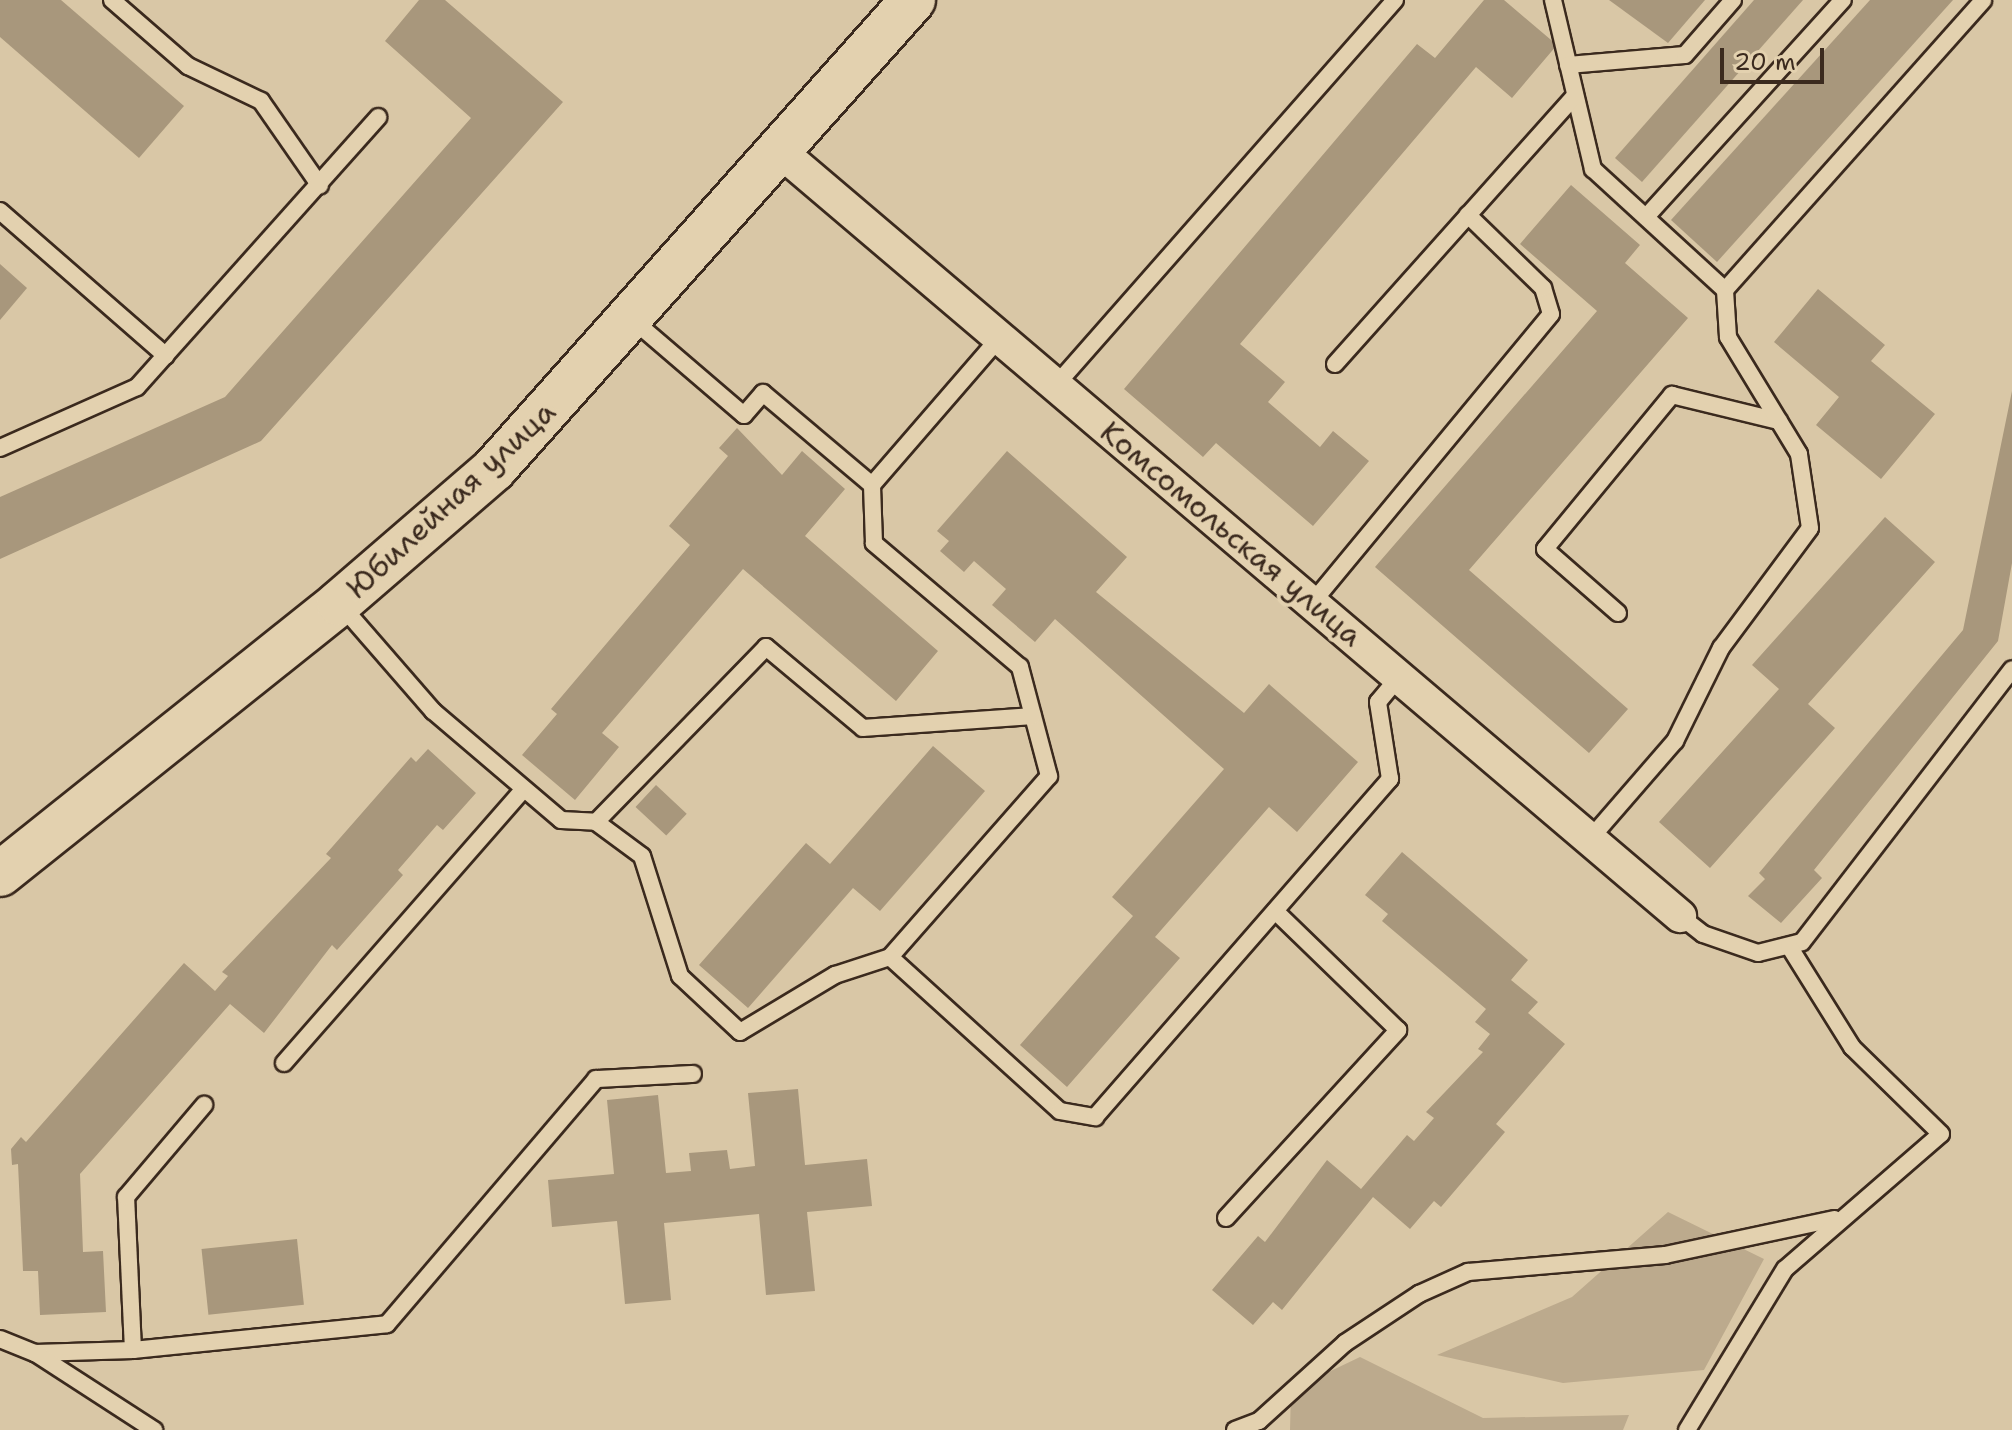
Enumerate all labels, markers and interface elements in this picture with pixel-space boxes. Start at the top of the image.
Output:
scale bar [1724,32,1828,82]
text: 20 m [1734,46,1796,78]
street label: Юбилейная улица [339,394,563,606]
street label: Комсомольская улица [1093,414,1369,654]

